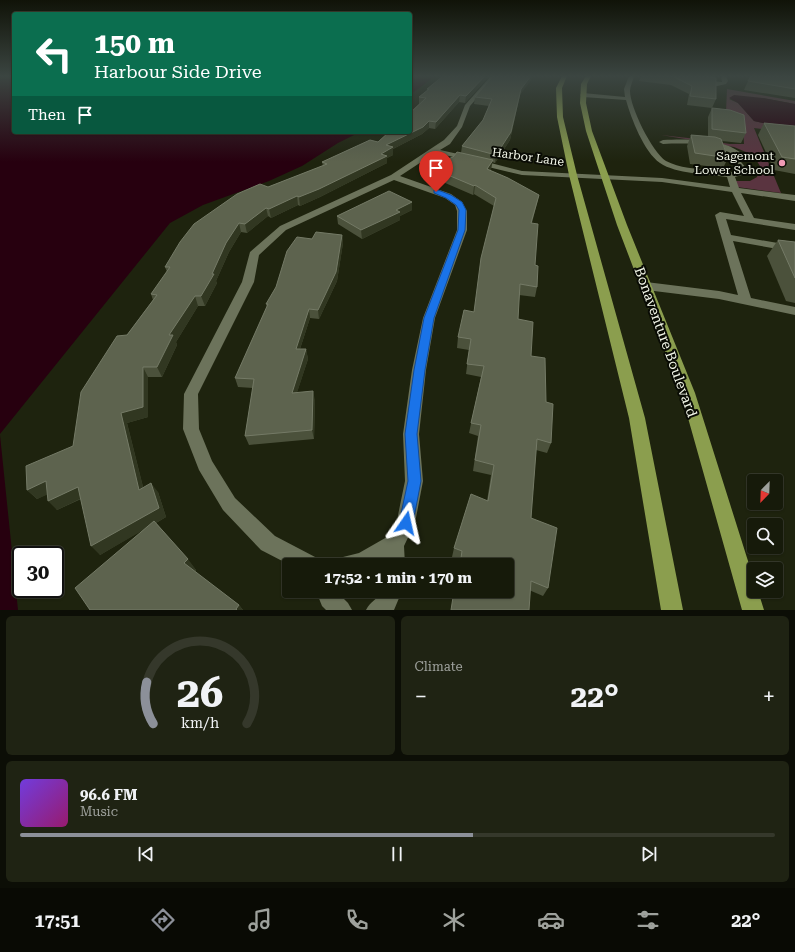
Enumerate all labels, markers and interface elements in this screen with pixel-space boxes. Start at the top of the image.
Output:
text: 150 m [94,27,175,60]
icon: left [28,28,80,80]
text: Harbour Side Drive [94,61,262,82]
icon: arrive [74,104,96,126]
text: Then [28,106,66,124]
street label: Harbor Lane [491,145,565,169]
place label: Sagemont Lower School [695,149,775,177]
pin [419,151,453,192]
icon: arrive [425,157,447,179]
marker: Sagemont Lower School [777,158,787,168]
street label: Bonaventure Boulevard [631,265,701,419]
north arrow [747,474,783,510]
map controls [747,474,783,598]
position arrow [385,502,427,544]
button: search [747,518,783,554]
speed limit sign: 30 [12,546,64,598]
button: layers [747,562,783,598]
text: 17:52 · 1 min · 170 m [324,569,472,587]
text: Climate [415,659,463,674]
text: 26 [177,667,224,716]
text: 22° [570,679,619,714]
text: − [415,684,427,709]
text: + [763,684,775,709]
text: km/h [181,714,219,730]
text: 96.6 FM [80,786,137,804]
text: Music [80,804,118,819]
icon: previous [135,843,157,865]
icon: pause [386,843,408,865]
icon: next [638,843,660,865]
icon: directions [149,906,177,934]
icon: music [246,906,274,934]
icon: phone [343,906,371,934]
icon: climate [440,906,468,934]
icon: car [537,906,565,934]
icon: filters [634,906,662,934]
text: 17:51 [34,910,80,931]
text: 22° [731,910,760,931]

